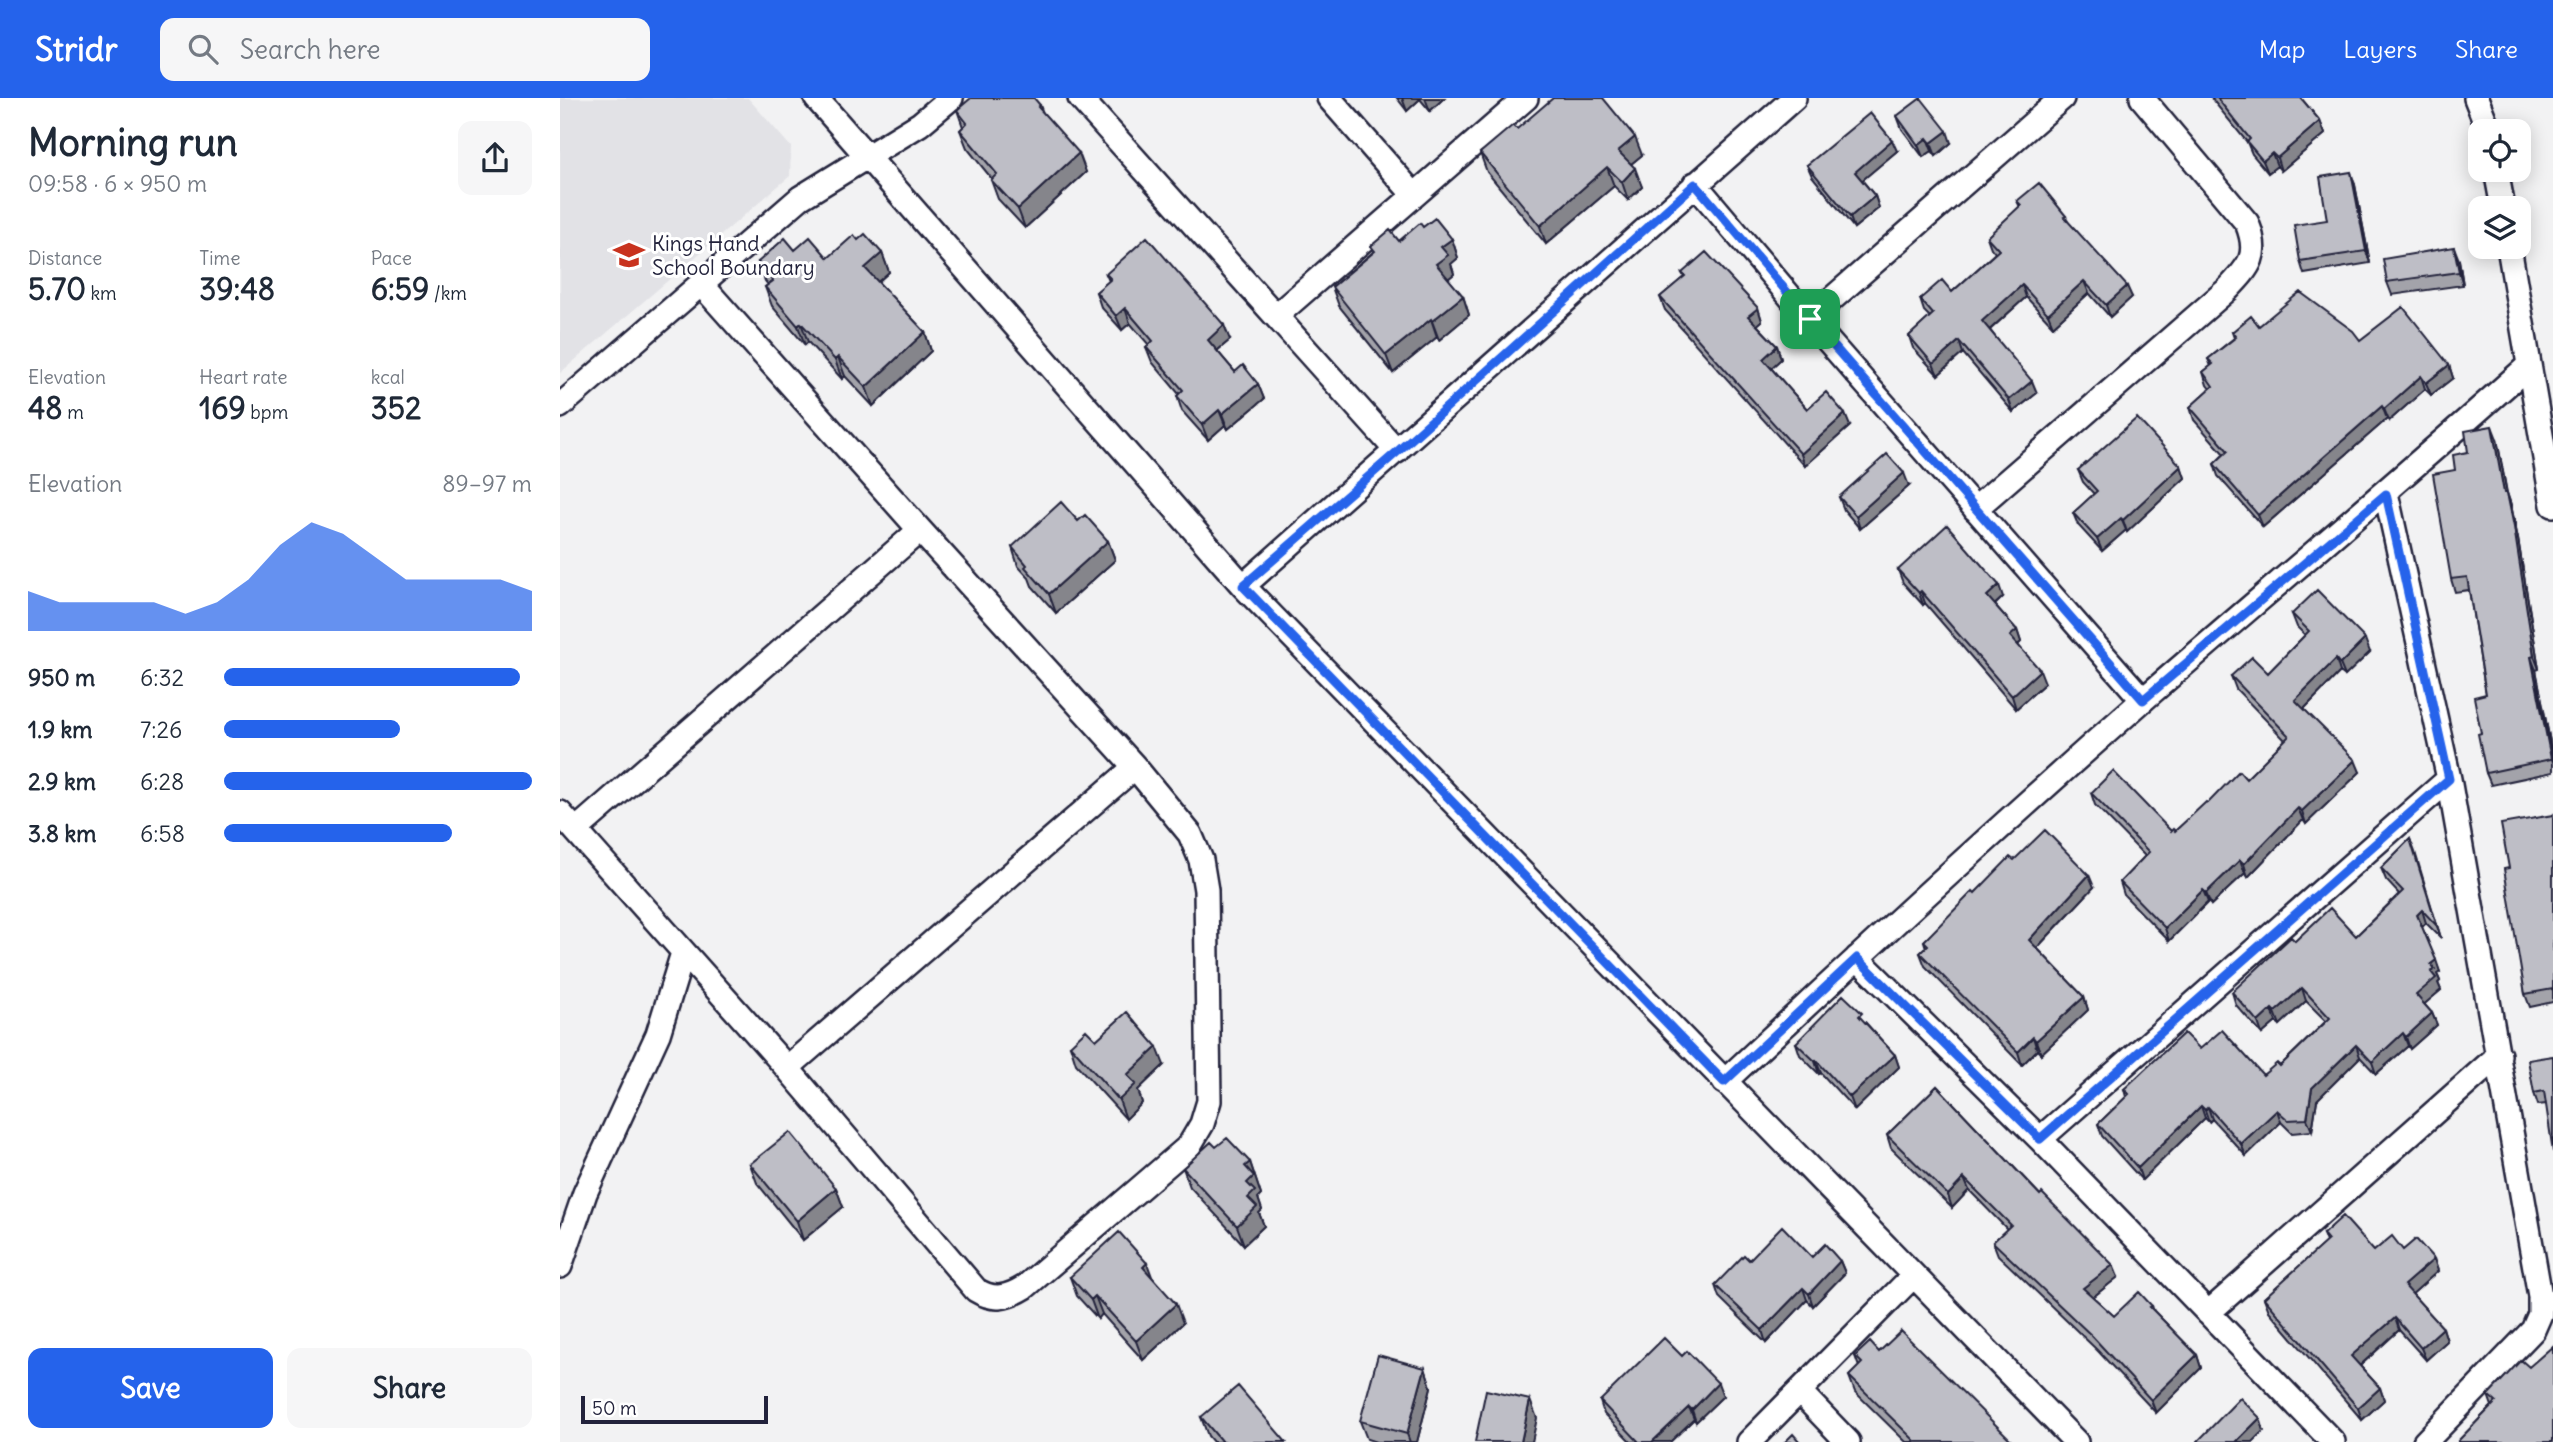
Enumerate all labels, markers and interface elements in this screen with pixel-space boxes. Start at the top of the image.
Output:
search box [160,18,650,81]
text: Stridr [35,28,118,70]
icon: search [184,30,222,68]
text: Search here [240,33,381,66]
text: Map [2259,34,2305,64]
text: Layers [2343,34,2417,64]
text: Share [2455,34,2518,64]
text: Morning run [28,119,238,166]
map controls [2468,119,2531,259]
button: locate [2468,119,2531,182]
button: share [458,121,532,195]
text: 09:58 · 6 × 950 m [28,169,207,198]
button: layers [2468,196,2531,259]
place label: Kings Hand School Boundary [652,230,815,281]
school or university icon: Kings Hand School Boundary [612,238,646,272]
text: Distance [28,246,102,270]
text: Time [199,246,240,270]
text: Pace [371,246,412,270]
text: 5.70 [28,270,86,308]
text: 39:48 [199,270,275,308]
text: 6:59 [371,270,429,308]
text: km [86,281,117,305]
text: /km [429,281,467,305]
pin [1780,289,1840,349]
icon: arrive [1791,300,1829,338]
text: Elevation [28,365,106,389]
text: Heart rate [199,365,287,389]
text: kcal [371,365,405,389]
text: 48 [28,389,63,427]
text: 169 [199,389,246,427]
text: 352 [371,389,421,427]
text: m [63,400,84,424]
text: bpm [246,400,288,424]
text: Elevation [28,469,122,498]
text: 89–97 m [442,469,532,498]
text: 950 m [28,663,95,692]
text: 6:32 [140,663,184,692]
text: 1.9 km [28,715,93,744]
text: 7:26 [140,715,182,744]
text: 2.9 km [28,767,96,796]
text: 6:28 [140,767,184,796]
text: 3.8 km [28,819,96,848]
text: 6:58 [140,819,185,848]
button: Save [28,1348,273,1428]
button: Share [287,1348,532,1428]
scale bar [581,1393,768,1425]
text: 50 m [592,1396,637,1420]

